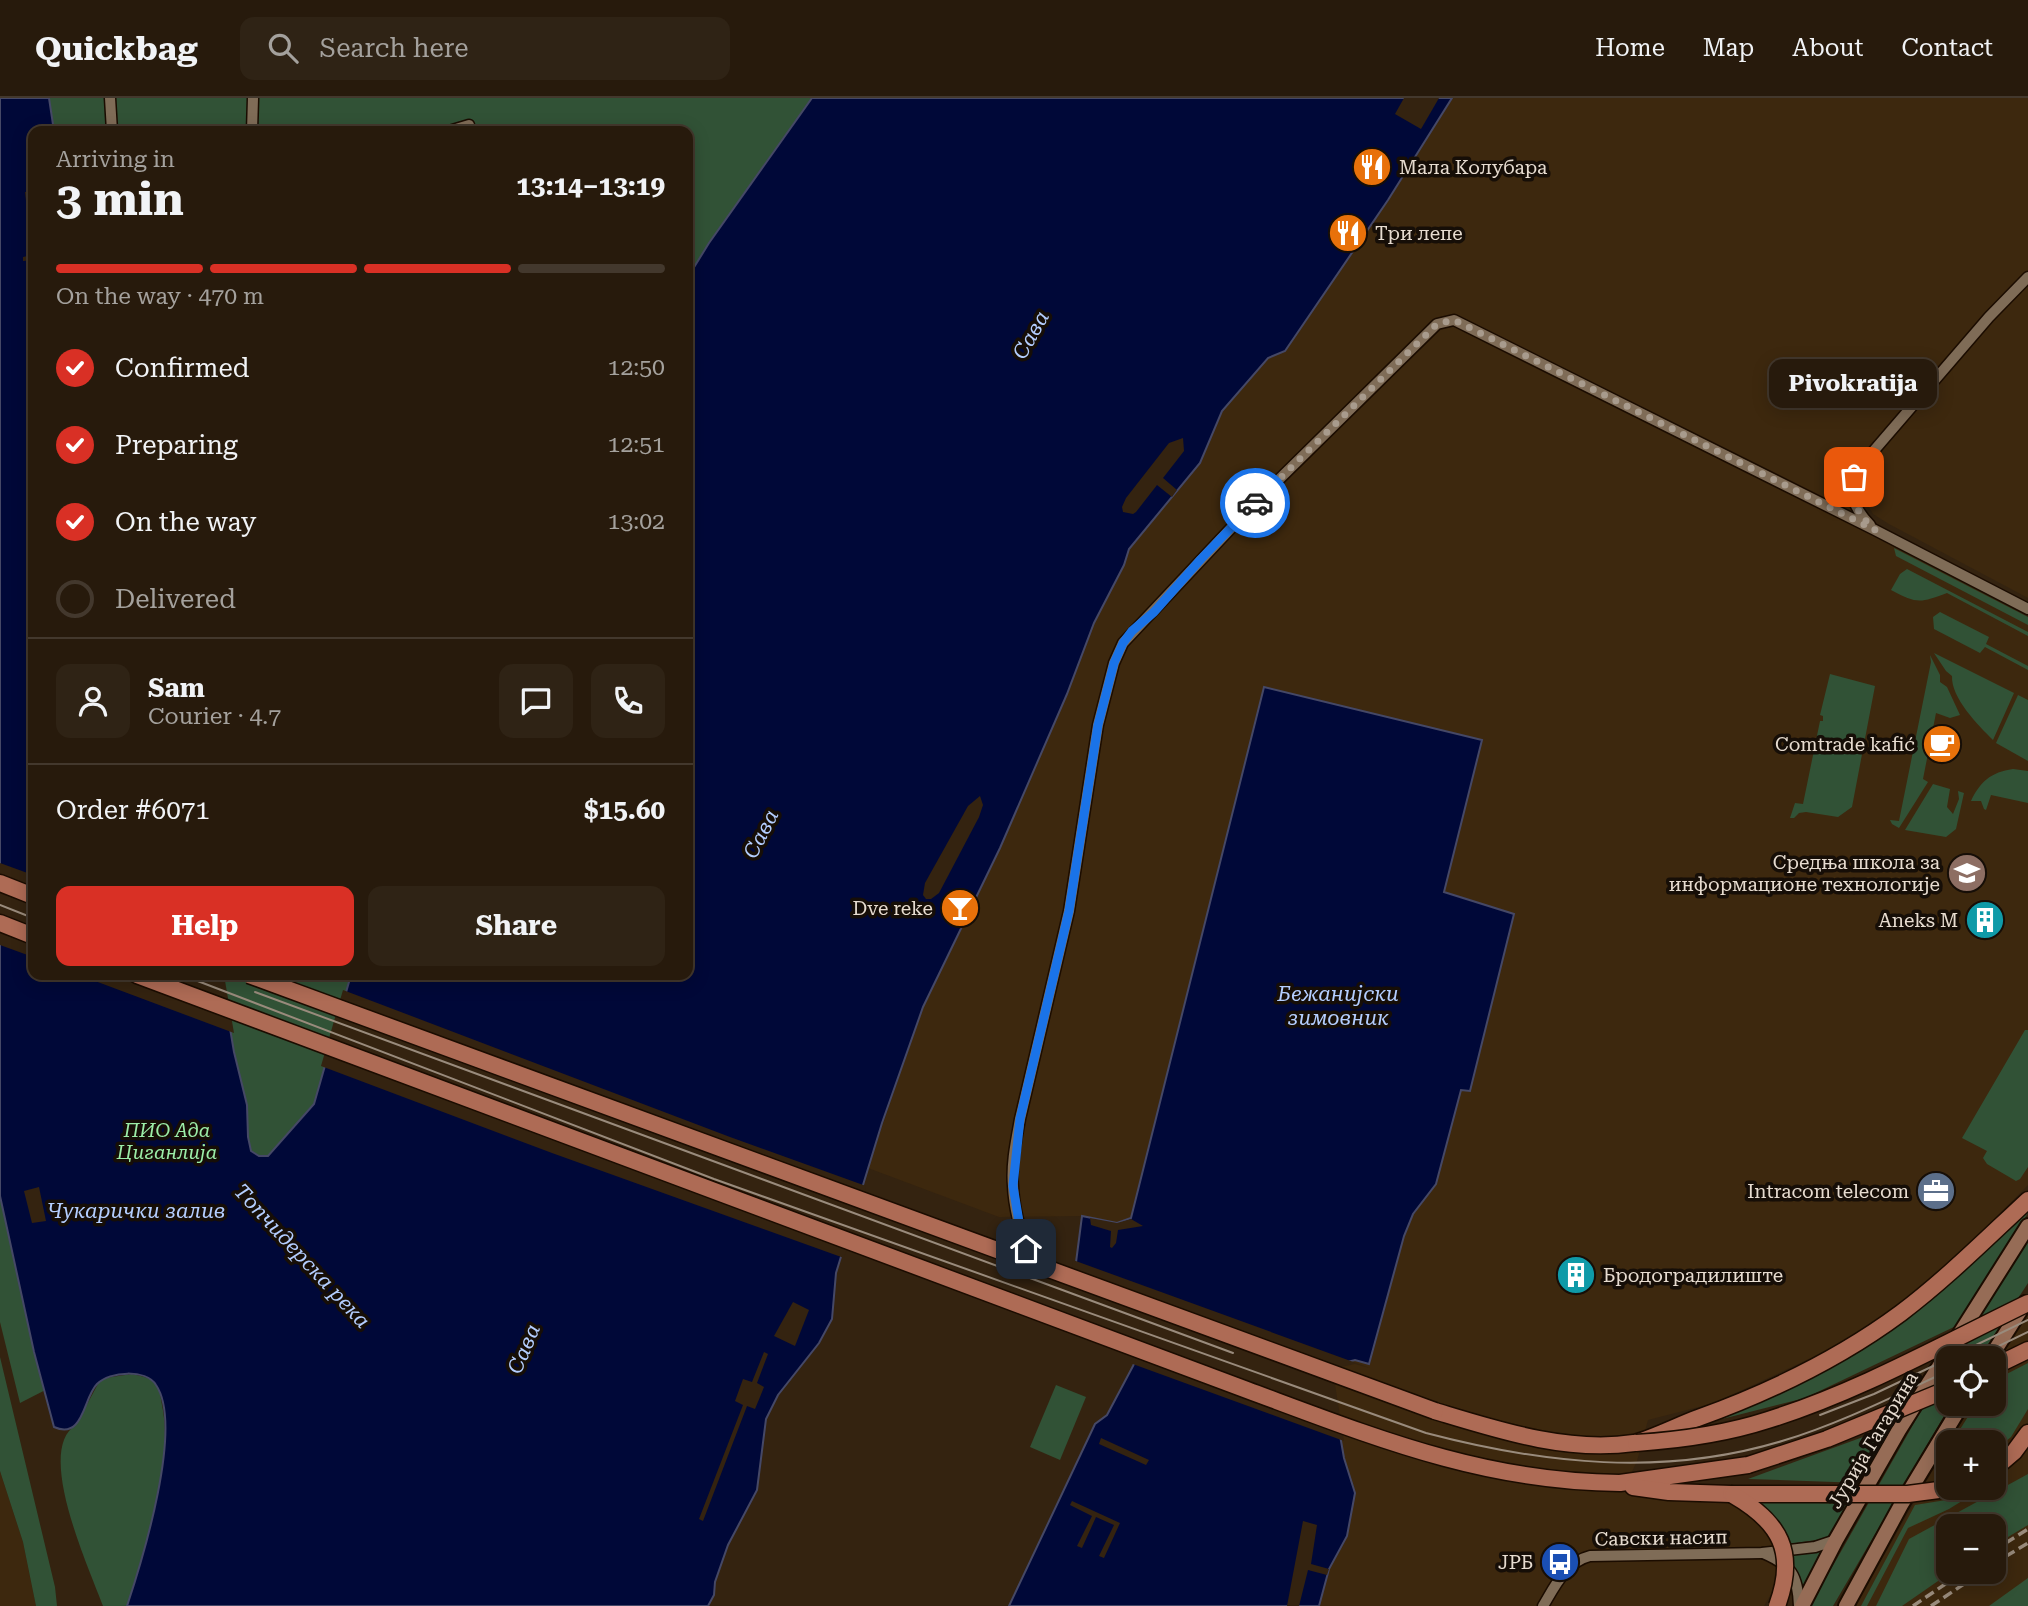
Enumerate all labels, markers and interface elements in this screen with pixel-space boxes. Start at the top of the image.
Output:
search box [240,17,730,80]
text: Quickbag [35,29,198,68]
icon: search [264,29,302,67]
text: Search here [320,33,469,63]
text: Home [1595,34,1665,62]
text: Map [1703,34,1754,62]
text: About [1792,34,1863,62]
text: Contact [1901,34,1993,62]
text: Arriving in [56,146,175,173]
restaurant icon: Мала Колубара [1351,146,1393,188]
place label: Мала Колубара [1399,156,1548,179]
text: 13:14–13:19 [516,171,665,201]
text: 3 min [56,172,184,226]
restaurant icon: Три лепе [1327,212,1369,254]
place label: Три лепе [1375,222,1463,245]
text: On the way · 470 m [56,283,264,310]
water label: Сава [1008,307,1054,363]
icon: check [56,349,94,387]
text: Confirmed [115,353,250,383]
text: 12:50 [608,354,665,381]
callout: Pivokratija [1770,358,1938,407]
text: Pivokratija [1789,370,1917,397]
icon: check [56,426,94,464]
text: Preparing [115,430,238,460]
text: 12:51 [608,431,665,458]
pin [1824,447,1884,507]
icon: bag [1835,458,1873,496]
courier [1220,468,1290,538]
icon: car [1236,484,1274,522]
icon: check [56,503,94,541]
text: On the way [115,507,256,537]
text: 13:02 [608,508,665,535]
text: Delivered [115,584,236,614]
button: person [56,664,130,738]
button: chat [499,664,573,738]
button: phone [591,664,665,738]
text: Sam [148,673,205,703]
text: Courier · 4.7 [148,703,281,730]
cafe icon: Comtrade kafić [1921,723,1963,765]
place label: Comtrade kafić [1775,733,1915,756]
text: Order #6071 [56,795,210,825]
text: $15.60 [584,795,665,825]
water label: Сава [739,806,783,862]
place label: Средња школа за информационе технологије [1669,851,1941,896]
school or university icon: Средња школа за информационе технологије [1946,852,1988,894]
button: Help [56,886,354,966]
button: Share [368,886,665,966]
bar icon: Dve reke [939,887,981,929]
place label: Dve reke [853,897,933,920]
building icon: Aneks M [1964,899,2006,941]
place label: Aneks M [1878,909,1958,932]
water label: Бежанијски зимовник [1276,982,1399,1030]
park label: ПИО Ада Циганлија [116,1119,217,1164]
office icon: Intracom telecom [1915,1170,1957,1212]
water label: Топчидерска река [229,1179,375,1333]
place label: Intracom telecom [1747,1180,1909,1203]
water label: Чукарички залив [47,1199,225,1223]
pin [996,1219,1056,1279]
icon: home [1007,1230,1045,1268]
building icon: Бродоградилиште [1555,1254,1597,1296]
place label: Бродоградилиште [1603,1264,1783,1287]
water label: Сава [503,1321,545,1377]
map controls [1936,1346,2006,1584]
button: locate [1936,1346,2006,1416]
street label: Јурија Гагарина [1823,1367,1923,1512]
button: + [1936,1430,2006,1500]
button: − [1936,1514,2006,1584]
street label: Савски насип [1594,1525,1728,1551]
bus stop icon: ЈРБ [1539,1541,1581,1583]
place label: ЈРБ [1498,1551,1533,1574]

